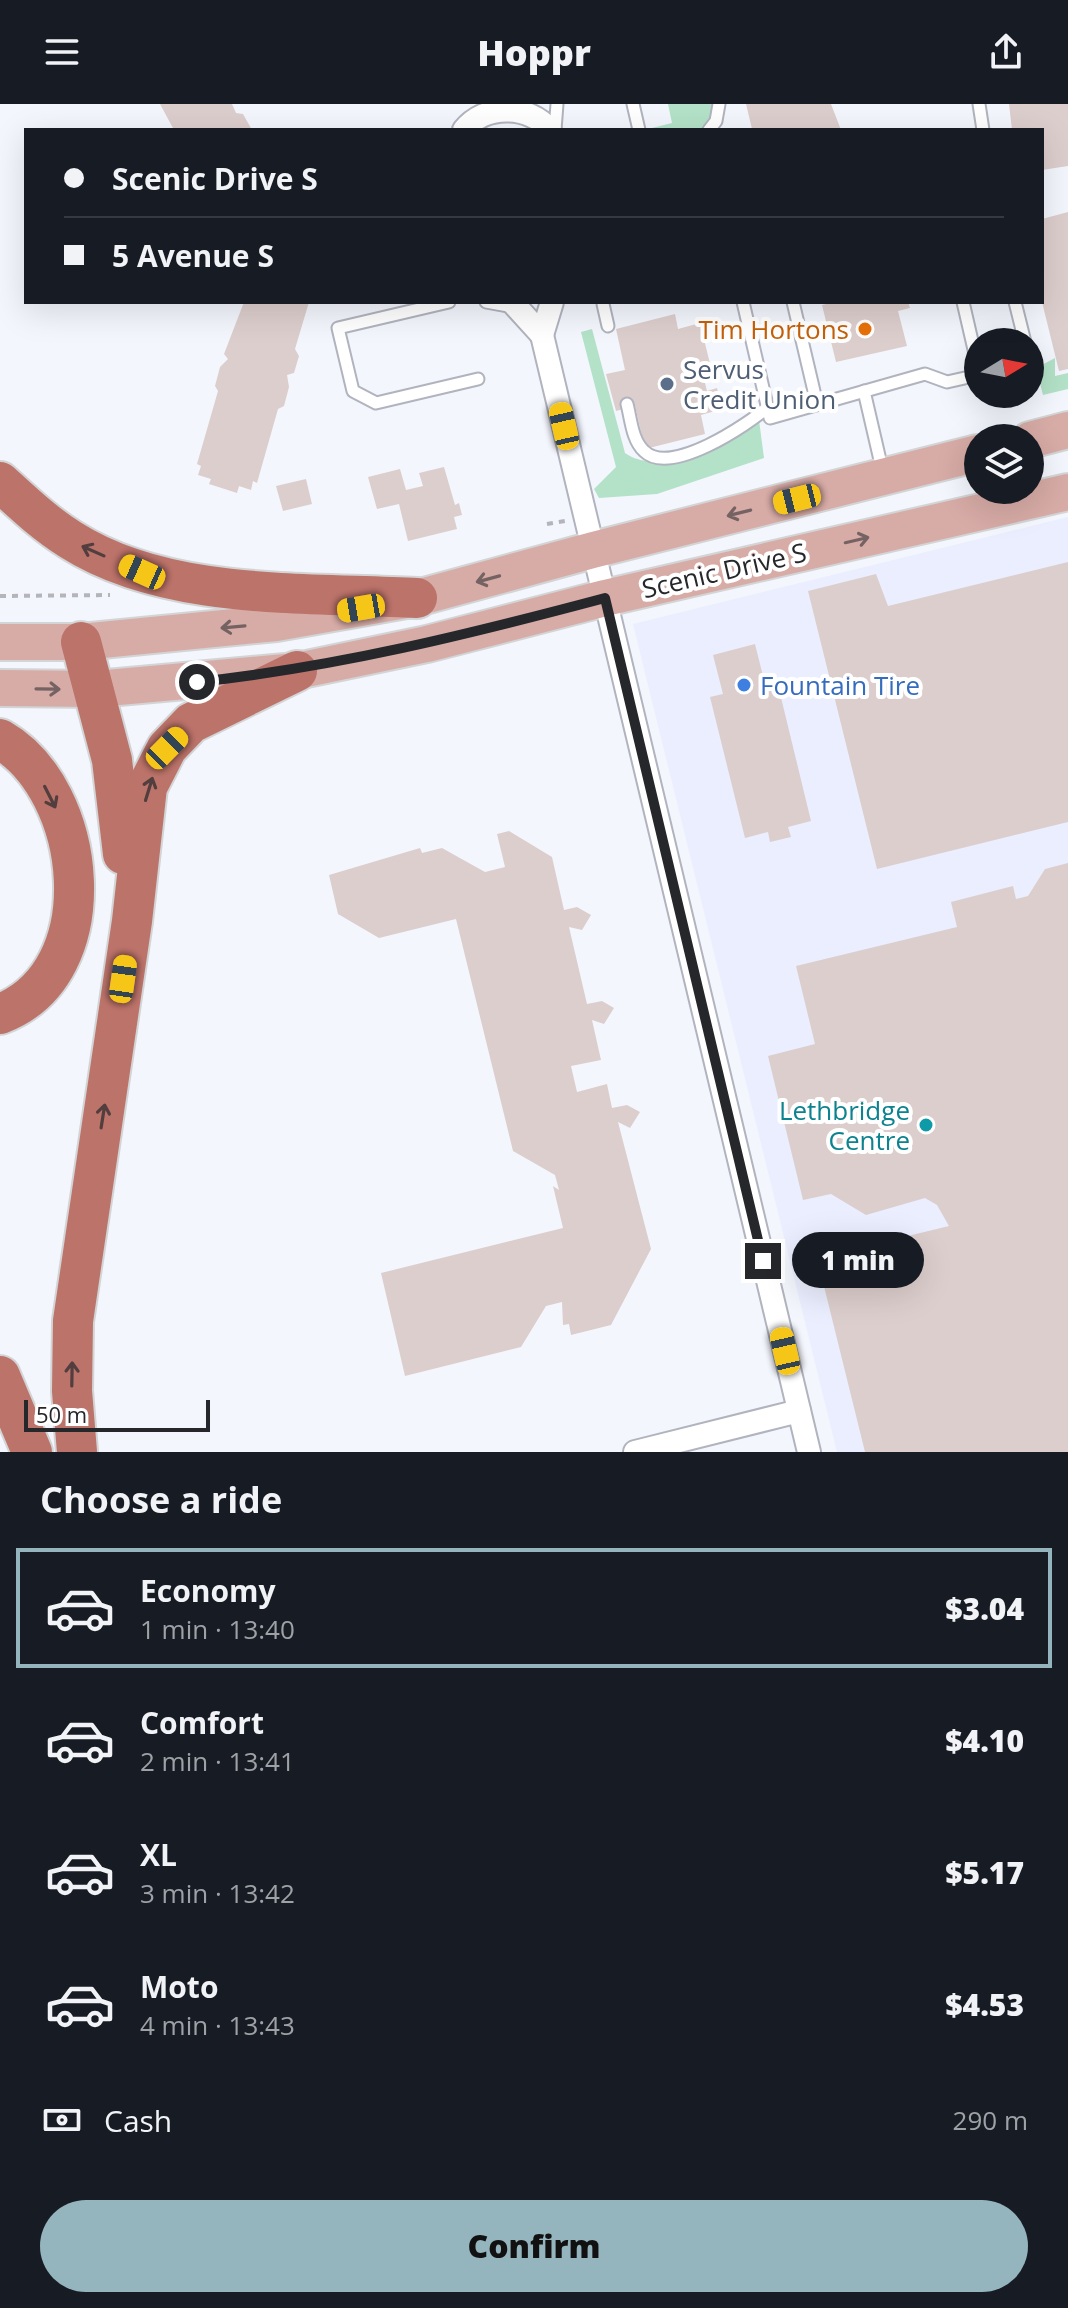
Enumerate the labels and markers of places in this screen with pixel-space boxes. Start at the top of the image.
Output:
place label: Tim Hortons [699,311,849,347]
marker: Tim Hortons [856,320,874,338]
place label: Servus Credit Union [683,351,836,417]
marker: Servus Credit Union [658,375,676,393]
place label: Fountain Tire [760,667,920,703]
marker: Fountain Tire [735,676,753,694]
place label: Lethbridge Centre [779,1092,910,1158]
marker: Lethbridge Centre [917,1116,935,1134]

